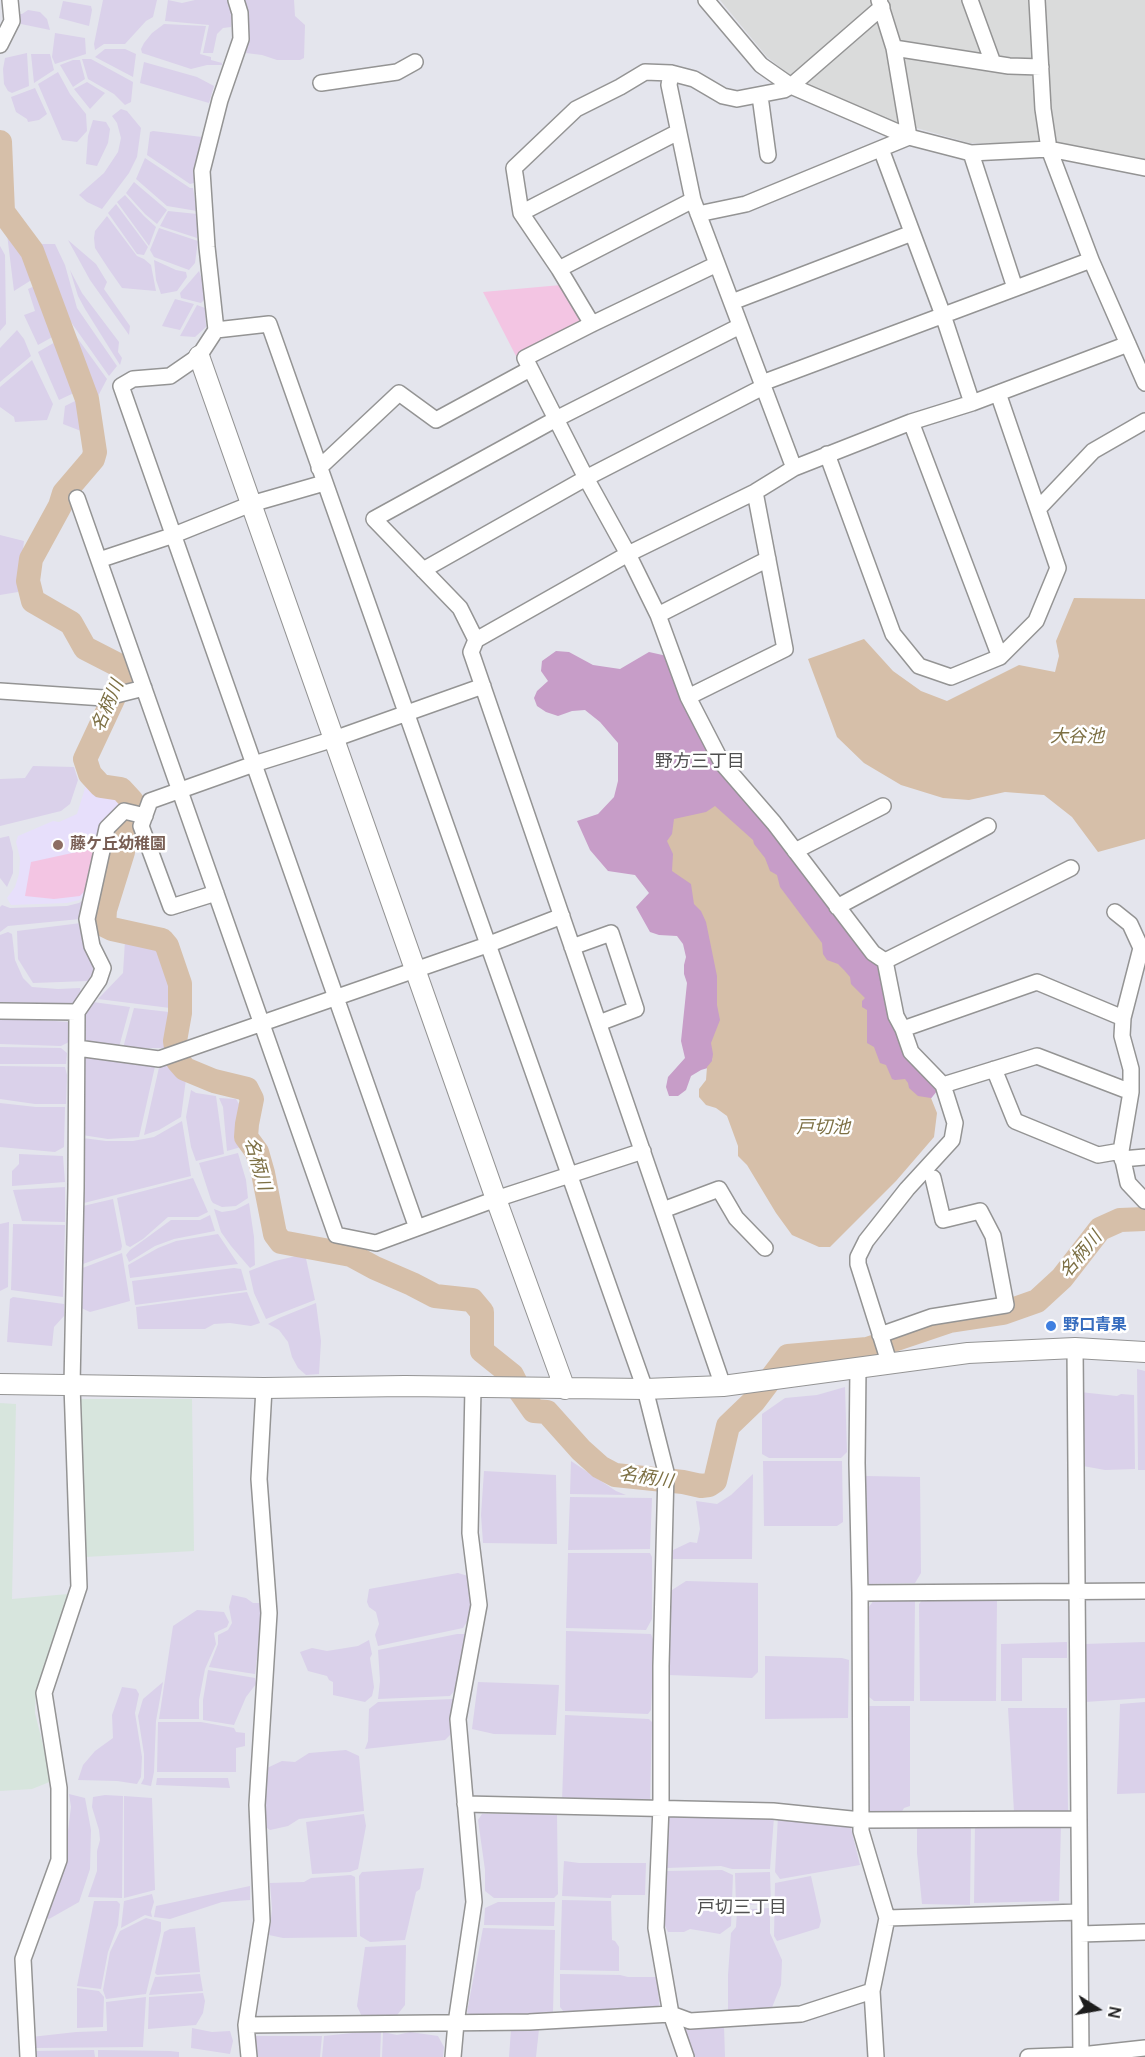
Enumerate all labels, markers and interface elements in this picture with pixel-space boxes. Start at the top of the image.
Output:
water label: 名柄川 [88,677,128,735]
water label: 大谷池 [1050,726,1104,748]
district label: 野方三丁目 [655,751,745,773]
place label: 藤ケ丘幼稚園 [70,835,166,855]
marker: 藤ケ丘幼稚園 [51,838,65,852]
water label: 戸切池 [796,1117,850,1139]
water label: 名柄川 [239,1135,275,1193]
water label: 名柄川 [1055,1227,1107,1283]
place label: 野口青果 [1063,1316,1127,1336]
marker: 野口青果 [1044,1319,1058,1333]
water label: 名柄川 [618,1463,674,1493]
district label: 戸切三丁目 [697,1897,787,1919]
north arrow [1067,1979,1127,2039]
text: N [1103,2005,1127,2020]

